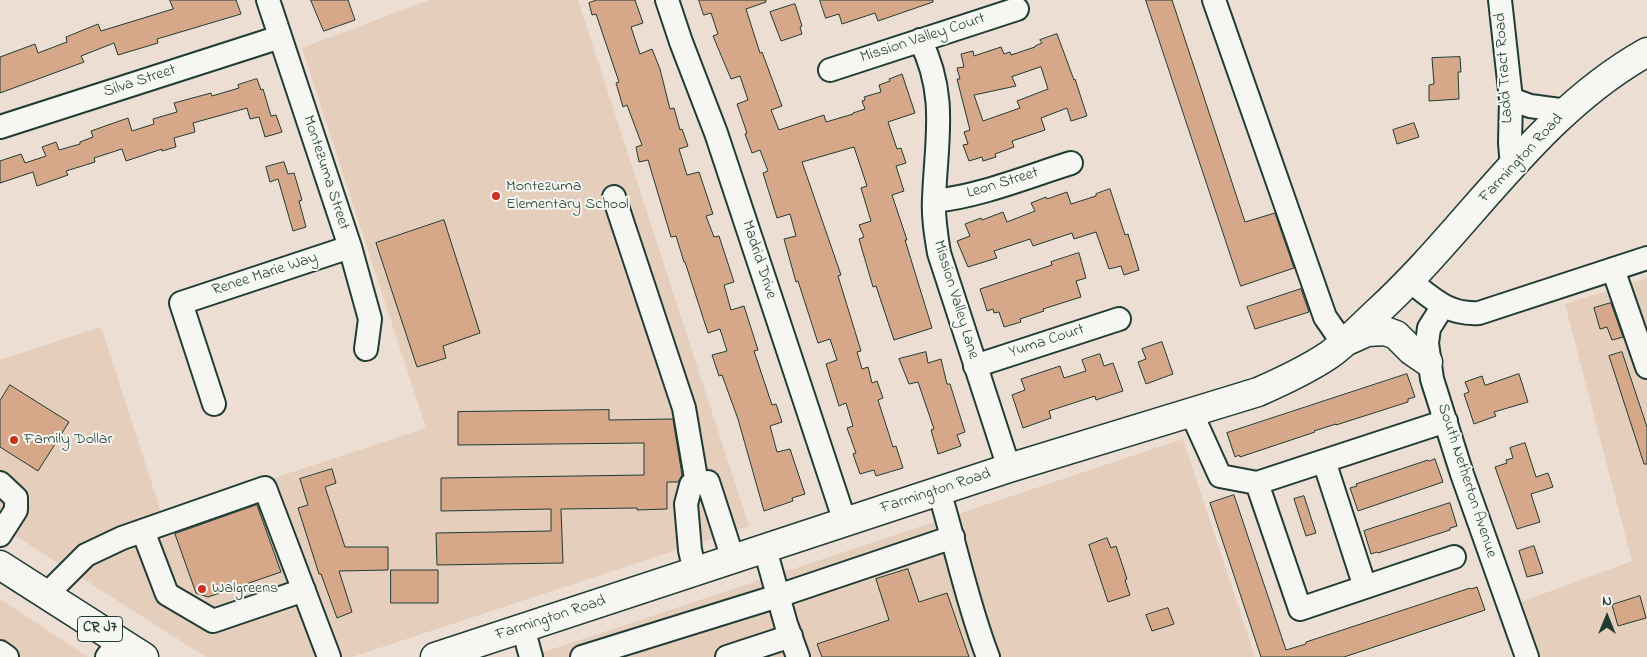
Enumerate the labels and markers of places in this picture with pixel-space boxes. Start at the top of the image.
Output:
place label: Montezuma Elementary School [506,177,629,215]
marker: Montezuma Elementary School [490,190,502,202]
place label: Family Dollar [24,430,112,450]
marker: Family Dollar [8,434,20,446]
place label: Walgreens [212,579,278,599]
marker: Walgreens [196,583,208,595]

